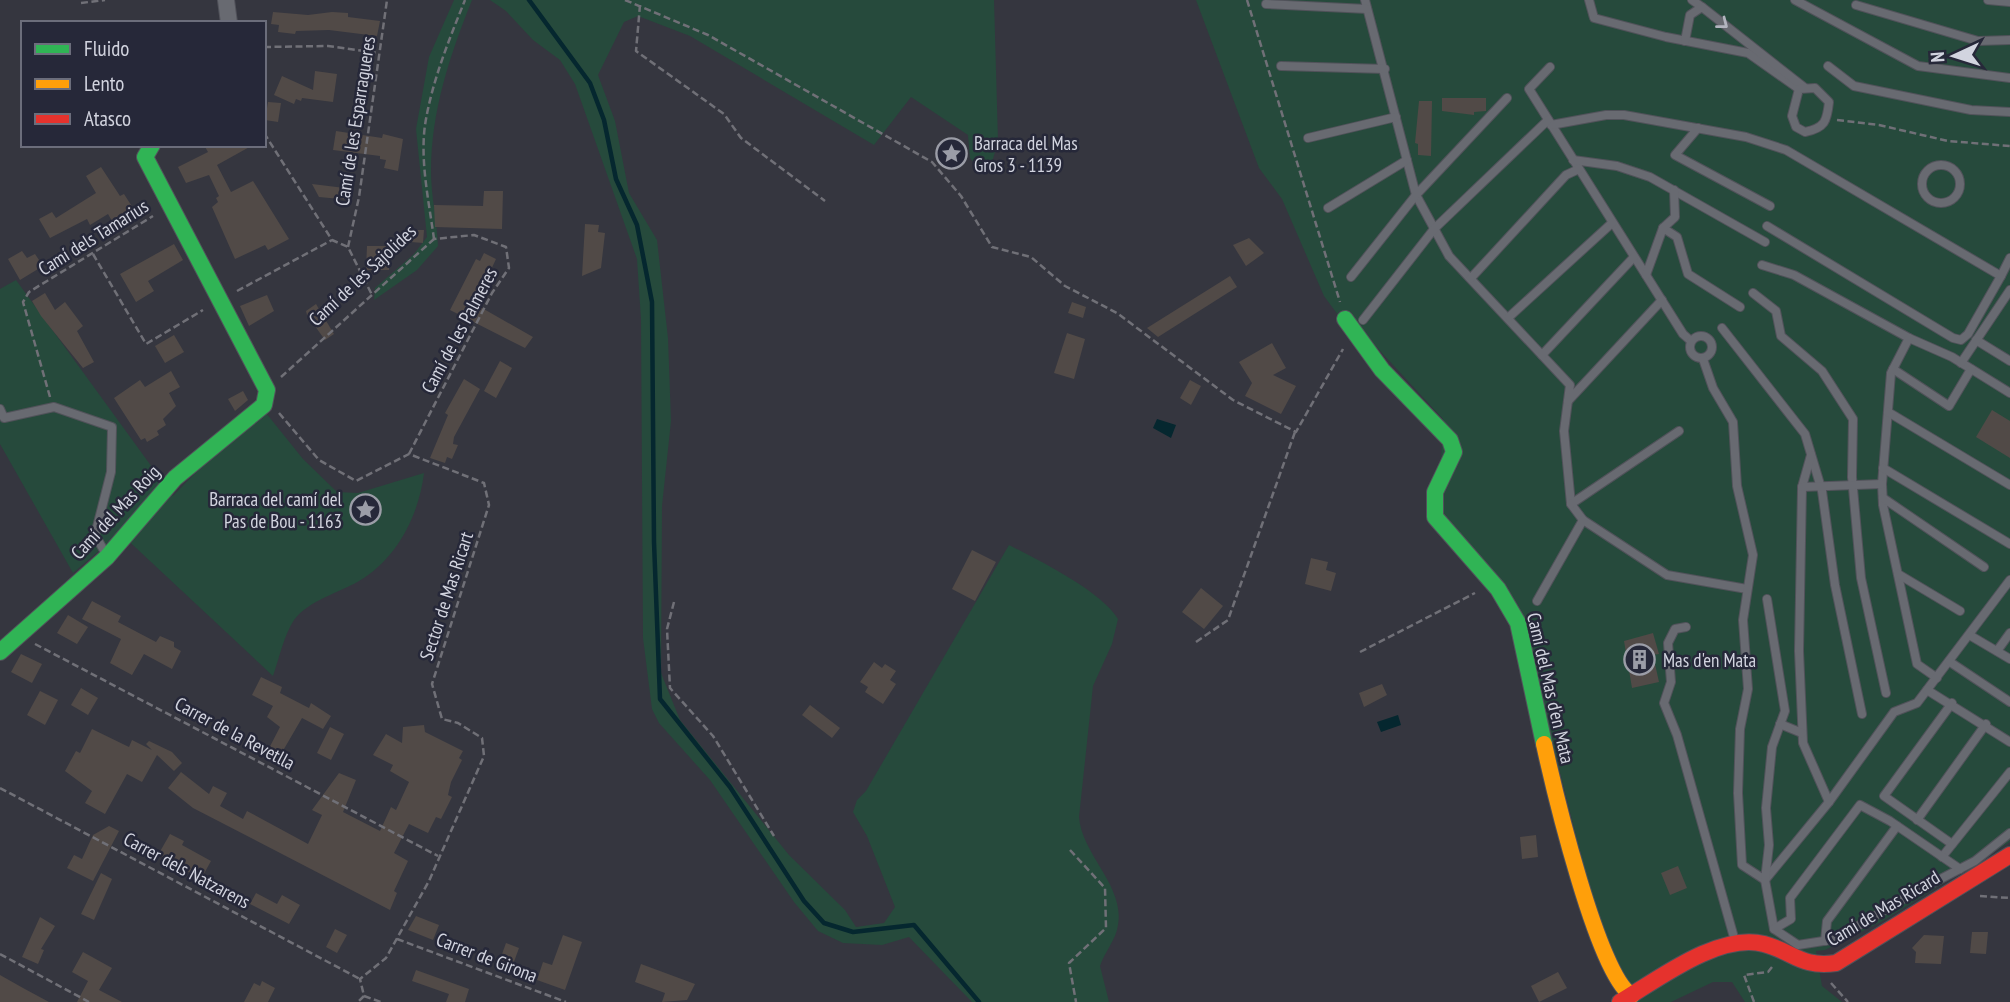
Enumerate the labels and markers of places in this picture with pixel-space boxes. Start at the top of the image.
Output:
place label: Barraca del Mas Gros 3 - 1139 [974,131,1078,177]
place icon: Barraca del Mas Gros 3 - 1139 [934,137,968,171]
place label: Barraca del camí del Pas de Bou - 1163 [209,487,343,533]
place icon: Barraca del camí del Pas de Bou - 1163 [348,493,382,527]
building icon: Mas d'en Mata [1623,643,1657,677]
place label: Mas d'en Mata [1663,648,1756,672]

